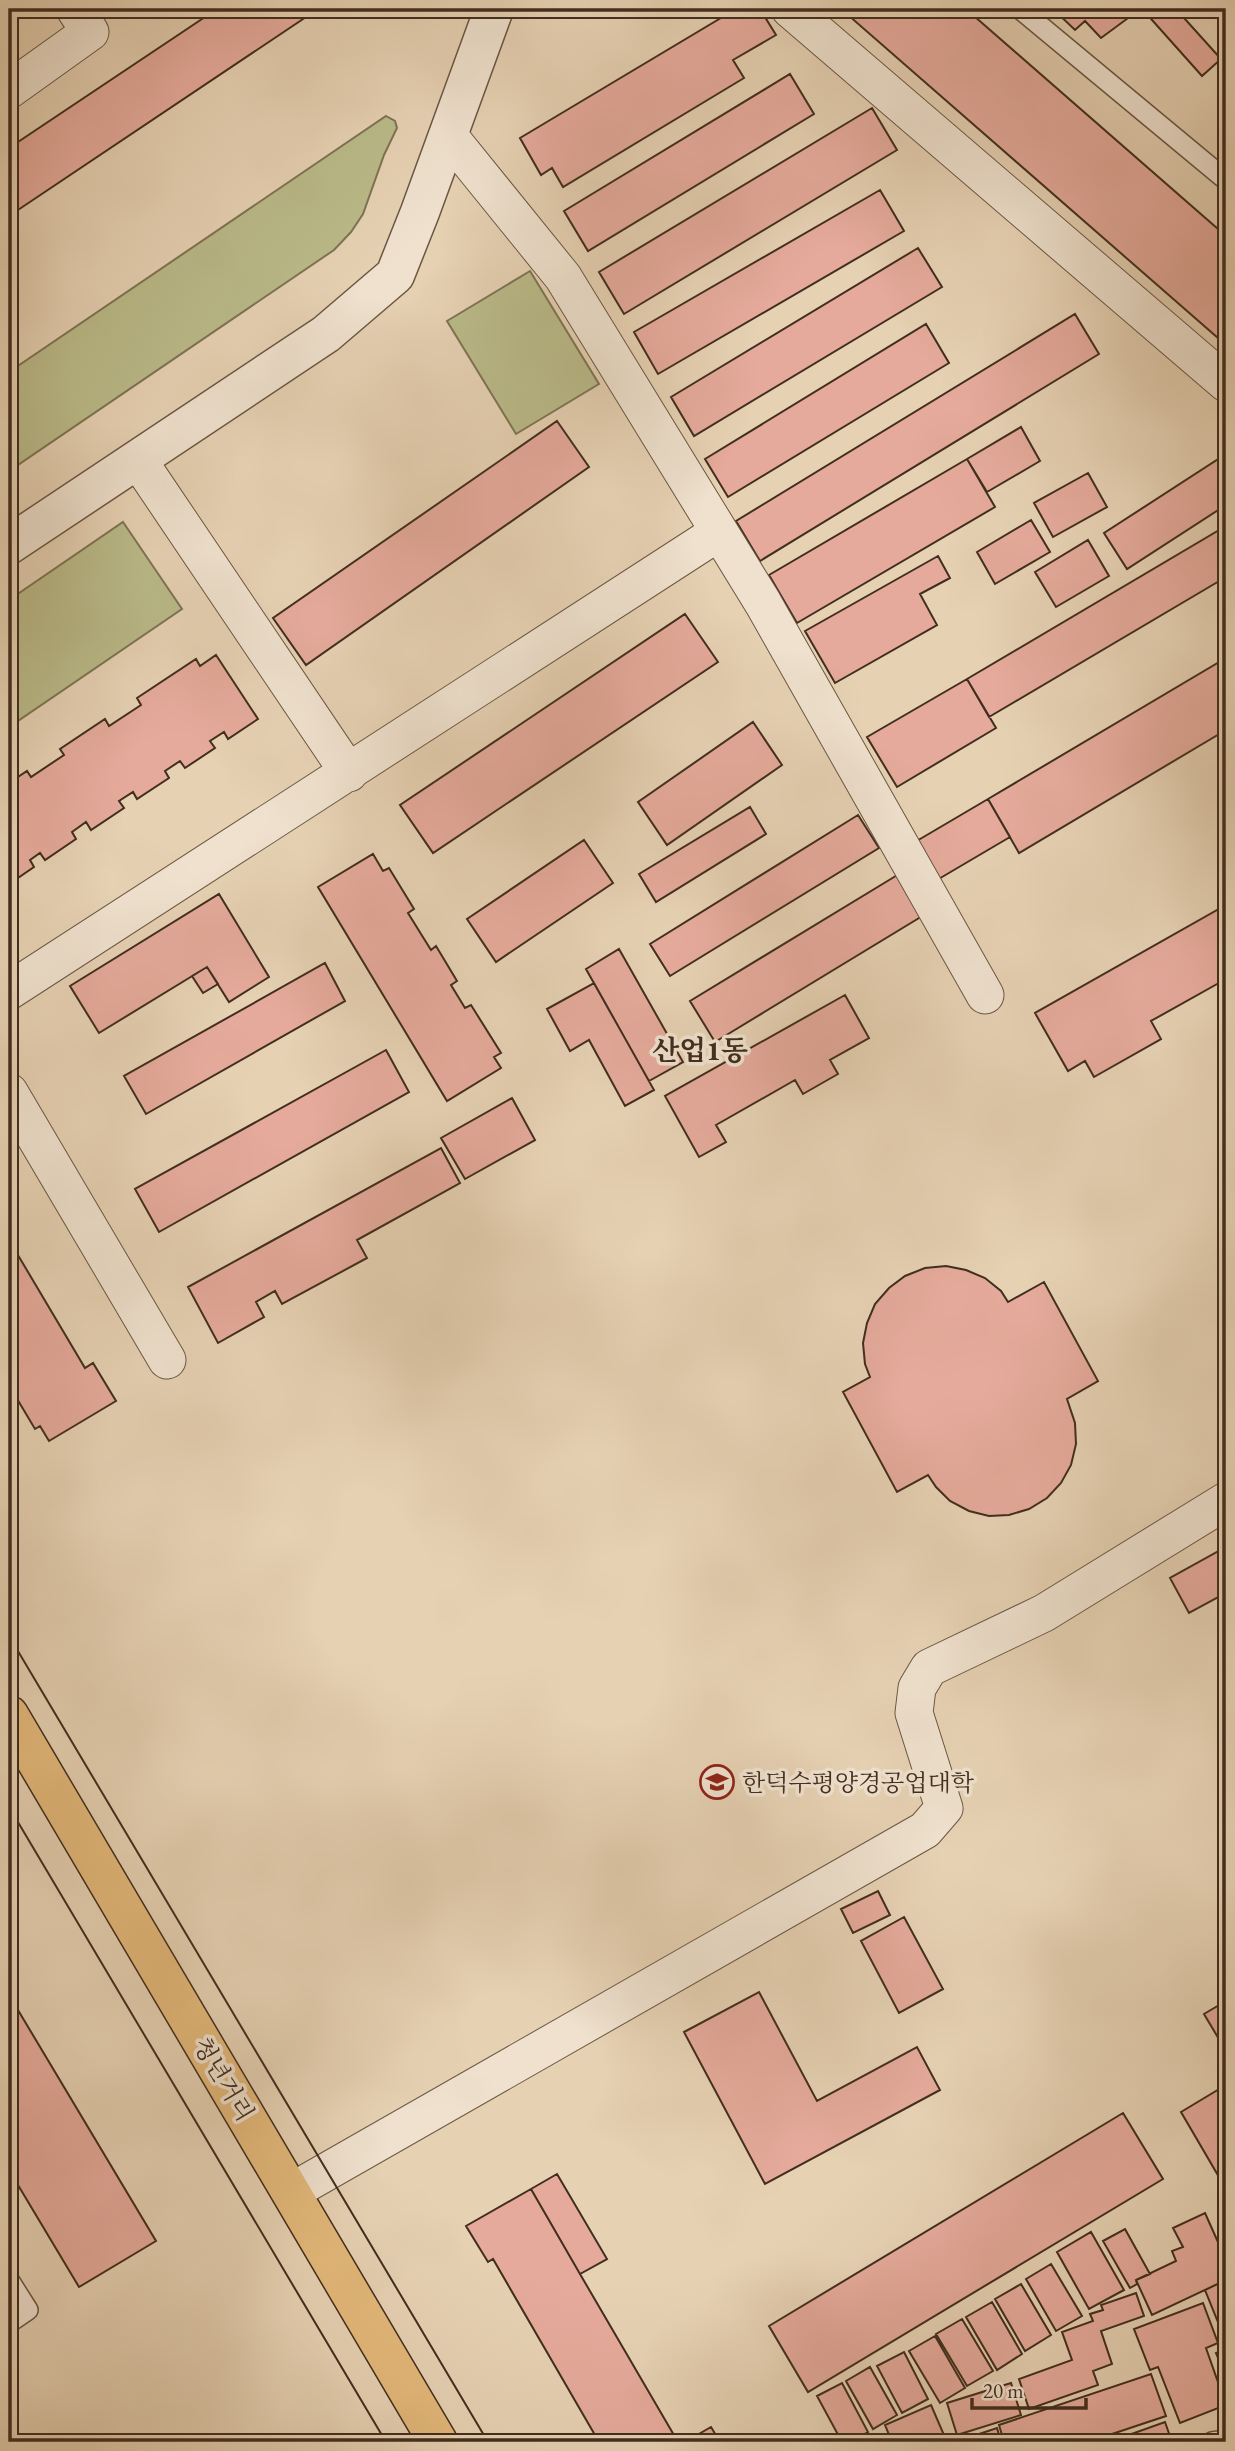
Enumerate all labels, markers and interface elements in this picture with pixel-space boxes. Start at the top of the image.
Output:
district label: 산업1동 [652,1032,748,1068]
school or university icon: 한덕수평양경공업대학 [698,1763,736,1801]
place label: 한덕수평양경공업대학 [742,1767,975,1798]
street label: 청년거리 [187,2031,261,2127]
scale bar [972,2367,1086,2411]
text: 20 m [983,2377,1024,2404]

